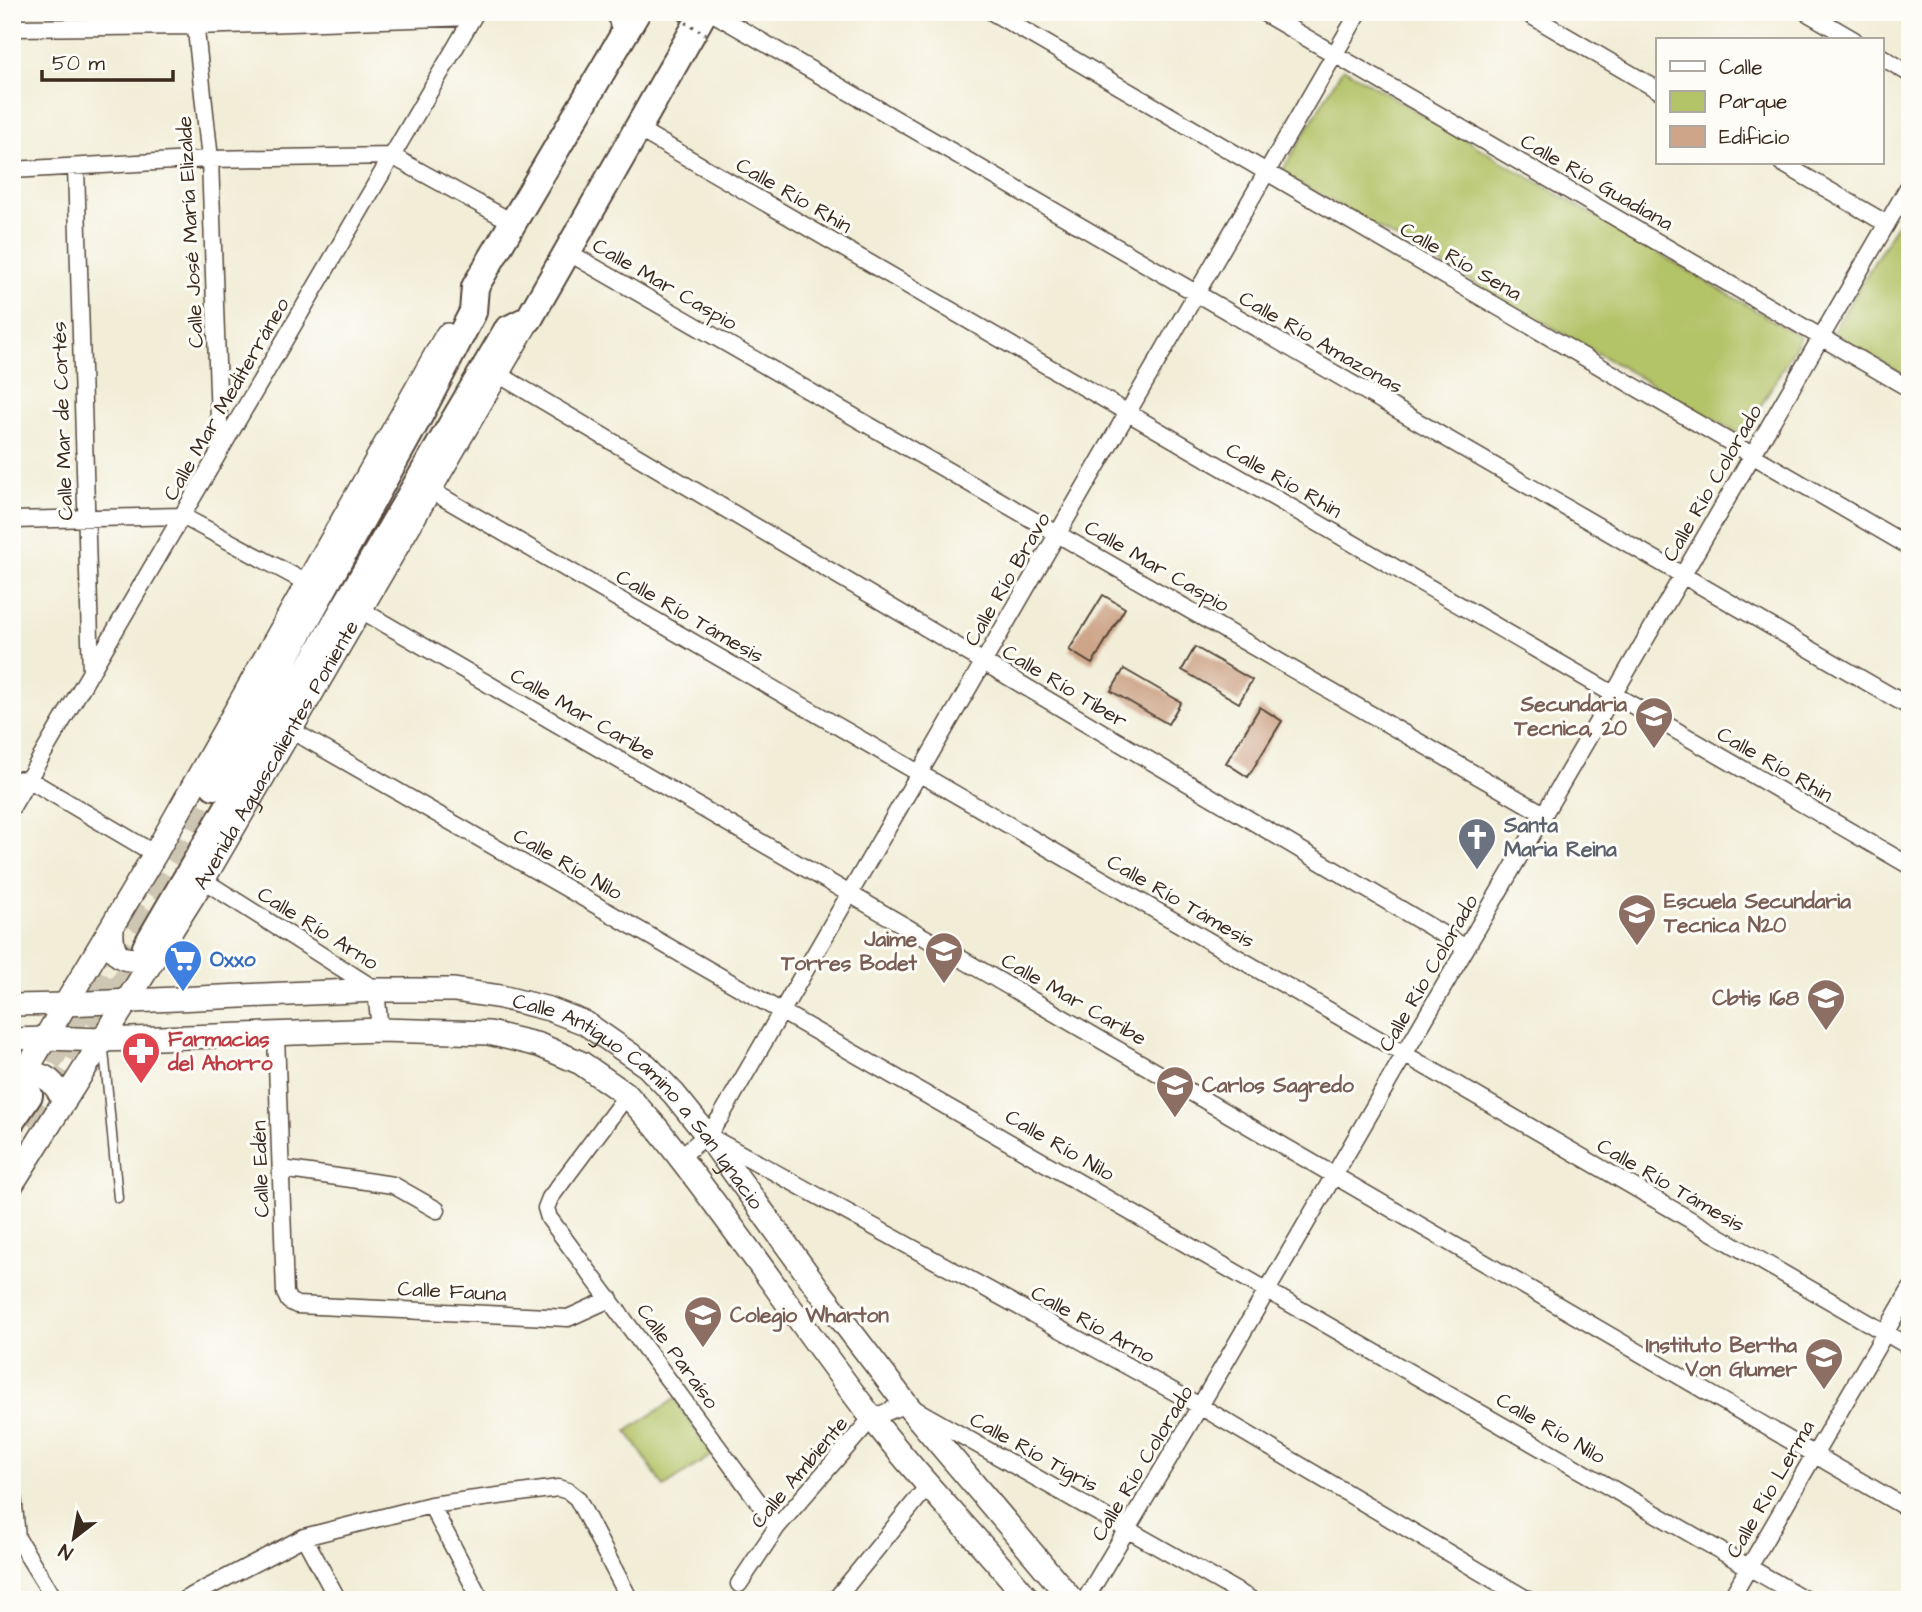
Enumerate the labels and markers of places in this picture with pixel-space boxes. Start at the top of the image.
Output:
place label: Secundaria Tecnica, 20 [1513,690,1627,743]
school or university icon: Secundaria Tecnica, 20 [1633,695,1675,750]
place label: Santa Maria Reina [1503,811,1617,864]
church icon: Santa Maria Reina [1456,816,1498,871]
place label: Escuela Secundaria Tecnica N20 [1663,887,1851,940]
school or university icon: Escuela Secundaria Tecnica N20 [1616,892,1658,947]
place label: Jaime Torres Bodet [780,925,918,978]
school or university icon: Jaime Torres Bodet [923,930,965,985]
supermarket icon: Oxxo [162,938,204,993]
place label: Oxxo [210,945,256,974]
school or university icon: Cbtis 168 [1805,977,1847,1032]
place label: Cbtis 168 [1712,984,1799,1013]
place label: Farmacias del Ahorro [167,1025,273,1078]
pharmacy icon: Farmacias del Ahorro [120,1030,162,1085]
school or university icon: Carlos Sagredo [1154,1064,1196,1119]
place label: Carlos Sagredo [1202,1071,1354,1102]
school or university icon: Colegio Wharton [682,1294,724,1349]
place label: Colegio Wharton [730,1301,889,1332]
place label: Instituto Bertha Von Glumer [1646,1331,1797,1384]
school or university icon: Instituto Bertha Von Glumer [1803,1336,1845,1391]

